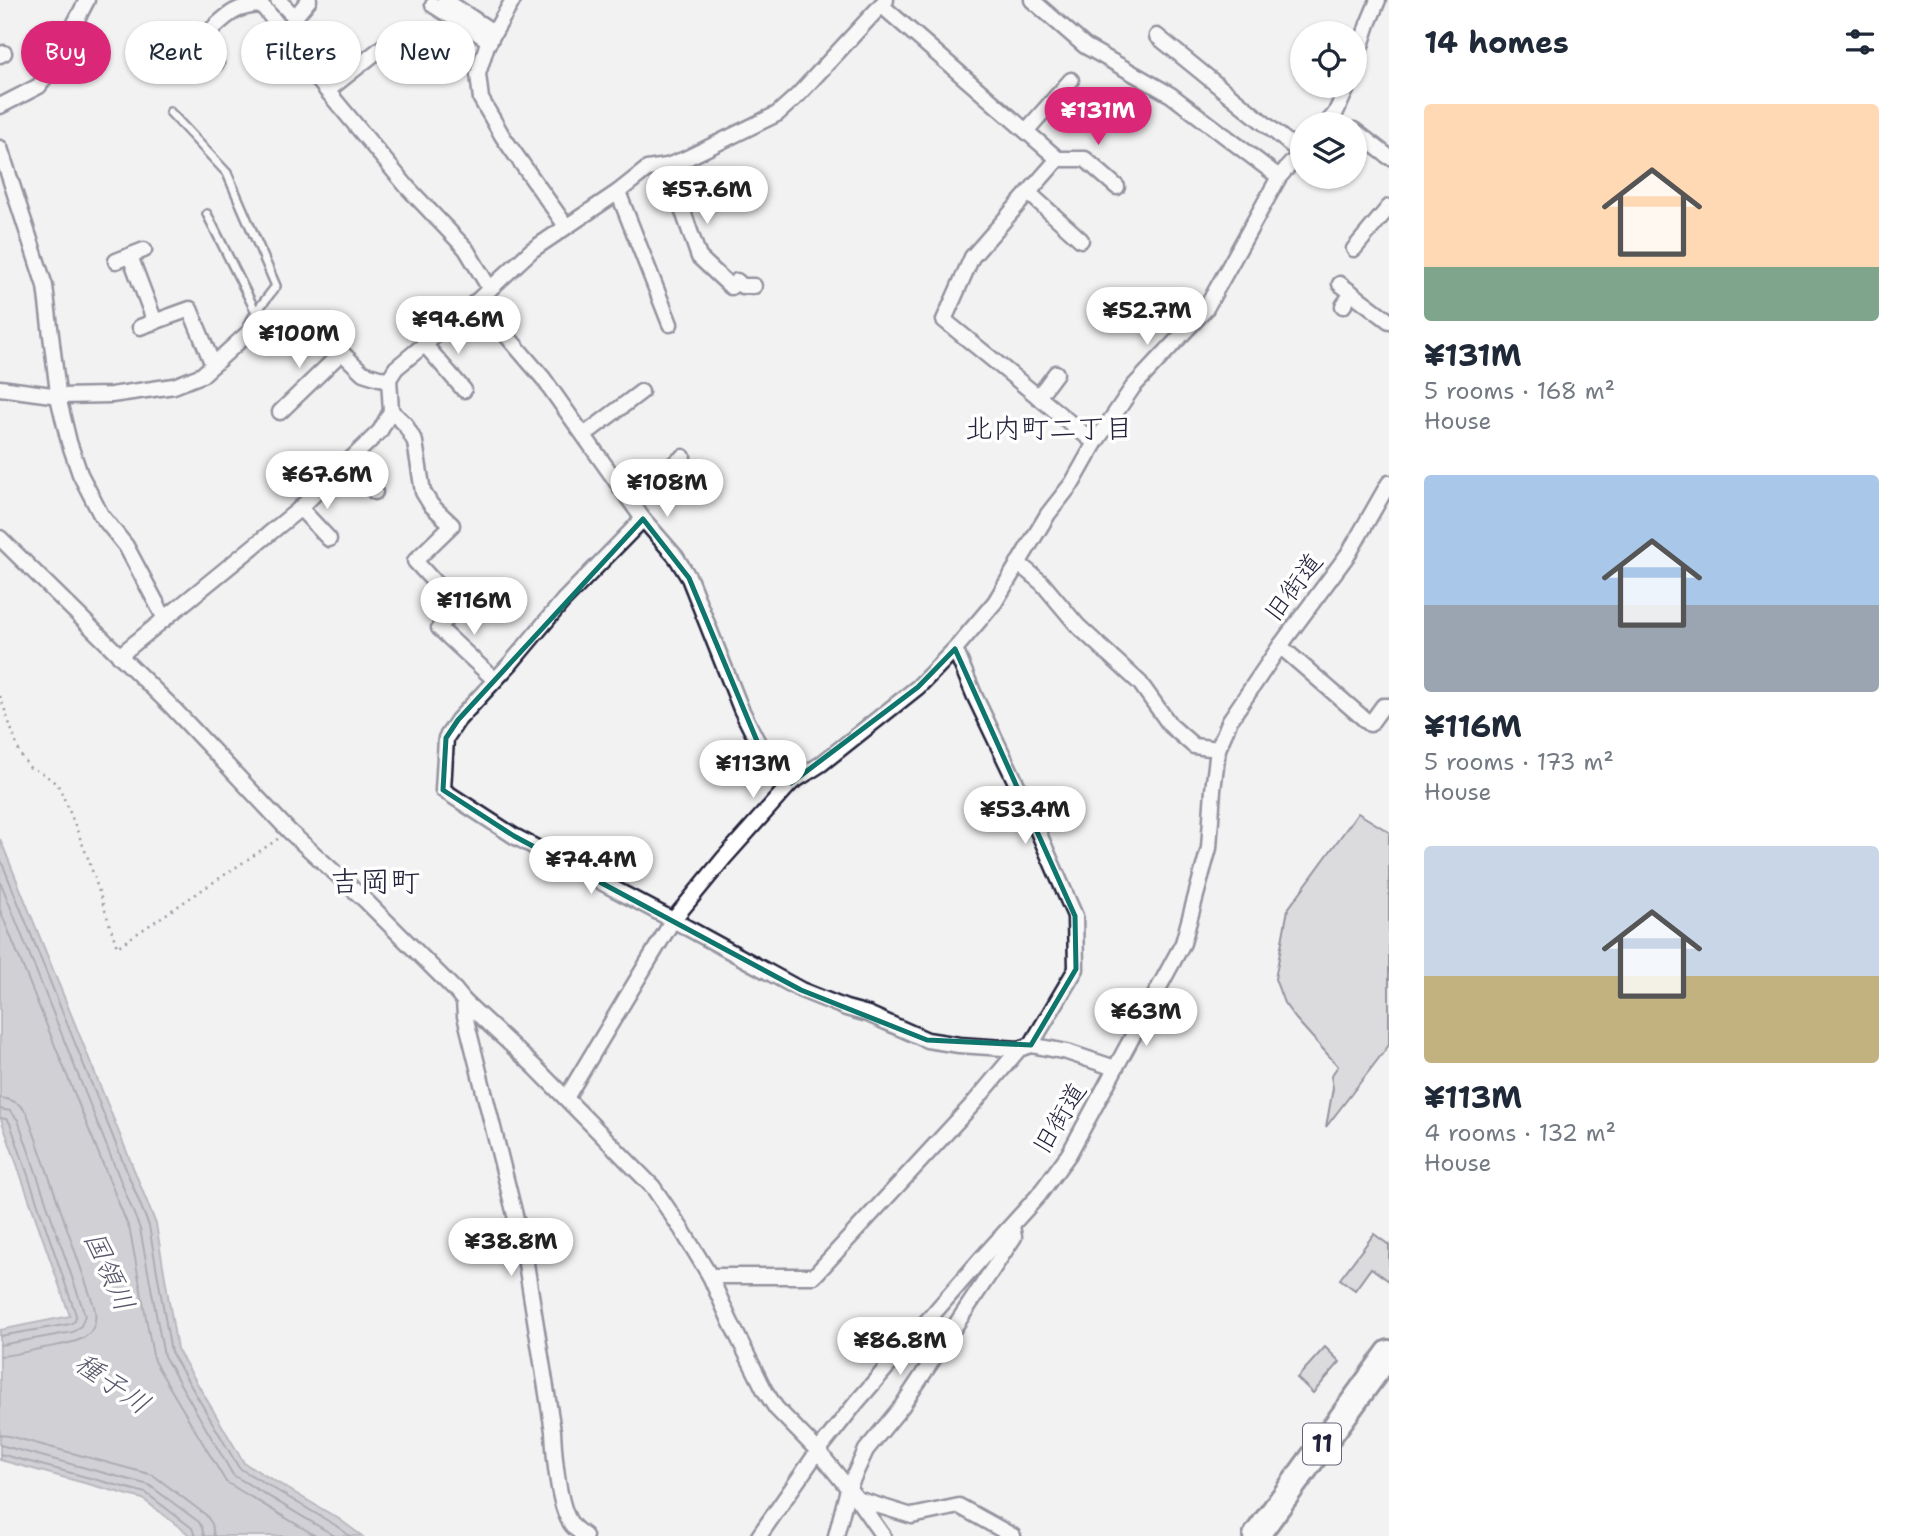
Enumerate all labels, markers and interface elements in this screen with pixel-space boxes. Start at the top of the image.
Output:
chip: Buy [21,21,111,84]
chip: Rent [125,21,227,84]
chip: Filters [241,21,361,84]
chip: New [375,21,475,84]
map controls [1290,21,1367,189]
button: locate [1290,21,1367,98]
text: 14 homes [1424,22,1569,63]
icon: filters [1841,23,1879,61]
pin: ¥131M [1049,88,1147,147]
text: ¥131M [1061,95,1135,125]
button: layers [1290,112,1367,189]
icon: home [1589,149,1715,275]
pin: ¥57.6M [650,166,764,226]
text: ¥57.6M [662,174,752,204]
pin: ¥52.7M [1090,288,1204,347]
text: ¥52.7M [1102,295,1192,325]
pin: ¥94.6M [401,296,515,356]
text: ¥94.6M [412,304,504,334]
pin: ¥100M [250,310,348,370]
text: ¥100M [258,318,340,348]
text: ¥131M [1424,335,1522,376]
text: 5 rooms · 168 m² [1424,376,1615,406]
text: House [1424,406,1492,436]
district label: 北内町二丁目 [965,409,1133,447]
pin: ¥67.6M [270,452,384,511]
text: ¥67.6M [282,459,372,489]
pin: ¥108M [618,460,716,519]
text: ¥108M [626,467,708,497]
icon: home [1589,520,1715,646]
street label: 旧街道 [1255,545,1330,628]
pin: ¥116M [425,578,523,637]
text: ¥116M [436,585,512,615]
text: ¥116M [1424,706,1522,747]
pin: ¥113M [704,740,802,800]
text: 5 rooms · 173 m² [1424,747,1614,777]
text: ¥113M [715,748,791,778]
text: House [1424,777,1492,807]
pin: ¥53.4M [968,786,1082,846]
text: ¥53.4M [980,794,1070,824]
pin: ¥74.4M [534,836,648,896]
text: ¥74.4M [545,844,637,874]
district label: 吉岡町 [330,861,420,902]
icon: home [1589,891,1715,1017]
pin: ¥63M [1105,988,1187,1048]
text: ¥63M [1110,996,1182,1026]
street label: 旧街道 [1023,1075,1094,1160]
text: ¥113M [1424,1077,1522,1118]
text: 4 rooms · 132 m² [1424,1118,1616,1148]
text: House [1424,1148,1492,1178]
pin: ¥38.8M [454,1218,568,1278]
water label: 国領川 [76,1225,144,1317]
text: ¥38.8M [464,1226,558,1256]
pin: ¥86.8M [843,1318,957,1377]
text: ¥86.8M [853,1325,947,1355]
water label: 種子川 [68,1343,158,1423]
road number: 11 [1303,1424,1341,1464]

